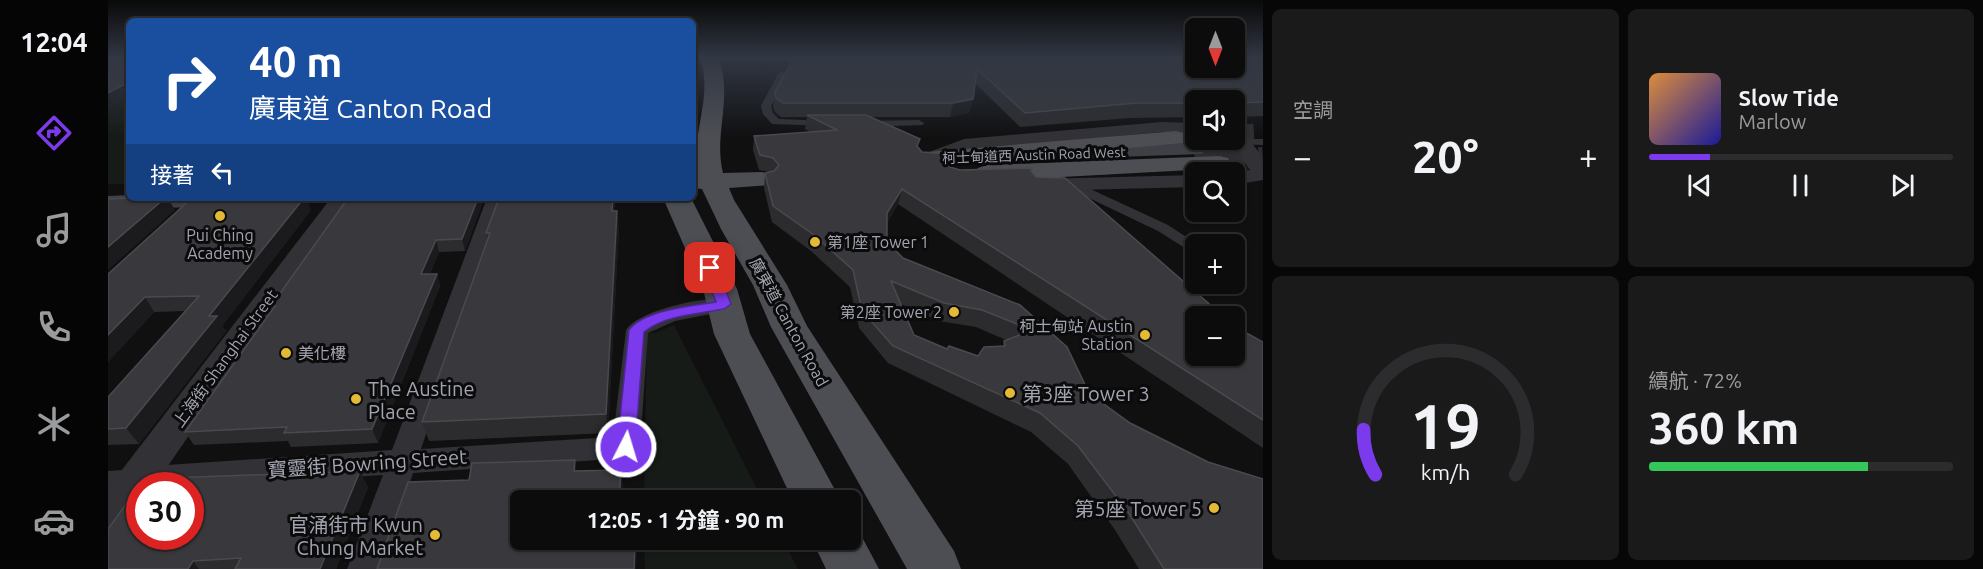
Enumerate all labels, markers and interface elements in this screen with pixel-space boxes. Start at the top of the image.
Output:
north arrow [1185,18,1245,78]
map controls [1185,18,1245,366]
text: 12:04 [20,27,88,57]
text: 40 m [249,38,343,85]
icon: right [150,42,228,120]
text: Slow Tide [1739,85,1839,110]
button: sound [1185,90,1245,150]
text: 廣東道 Canton Road [249,93,492,123]
text: 空調 [1293,98,1333,121]
text: Marlow [1739,110,1806,133]
icon: directions [33,112,75,154]
text: 20° [1412,131,1479,182]
text: − [1293,138,1312,175]
text: + [1579,138,1598,175]
street label: 柯士甸道西 Austin Road West [942,144,1127,166]
icon: left [206,156,239,189]
text: 接著 [150,162,194,187]
button: search [1185,162,1245,222]
icon: previous [1683,169,1716,202]
icon: pause [1784,169,1817,202]
icon: next [1886,169,1919,202]
icon: music [33,209,75,251]
marker: Pui Ching Academy [213,209,227,223]
place label: Pui Ching Academy [186,226,254,262]
place label: 第1座 Tower 1 [827,233,929,251]
button: + [1185,234,1245,294]
marker: 第1座 Tower 1 [808,235,822,249]
pin [684,242,735,293]
icon: arrive [693,251,726,284]
street label: 廣東道 Canton Road [746,255,832,389]
street label: 上海街 Shanghai Street [169,285,281,430]
place label: 第2座 Tower 2 [840,303,942,321]
marker: 第2座 Tower 2 [947,305,961,319]
icon: phone [33,306,75,348]
button: − [1185,306,1245,366]
place label: 柯士甸站 Austin Station [1020,317,1133,353]
marker: 柯士甸站 Austin Station [1138,328,1152,342]
place label: 美化樓 [298,344,346,362]
marker: 美化樓 [279,346,293,360]
text: 續航 · 72% [1649,369,1742,392]
place label: The Austine Place [368,377,474,423]
place label: 第3座 Tower 3 [1022,382,1150,405]
marker: 第3座 Tower 3 [1003,386,1017,400]
text: 19 [1410,391,1480,461]
marker: The Austine Place [349,392,363,406]
text: 360 km [1649,402,1799,453]
icon: climate [33,403,75,445]
position arrow [594,415,658,479]
street label: 寶靈街 Bowring Street [266,445,468,481]
text: km/h [1420,460,1470,484]
speed limit sign: 30 [126,472,204,550]
place label: 第5座 Tower 5 [1074,497,1202,520]
icon: car [33,500,75,542]
marker: 第5座 Tower 5 [1207,501,1221,515]
text: 12:05 · 1 分鐘 · 90 m [587,507,784,532]
place label: 官涌街市 Kwun Chung Market [289,513,423,559]
marker: 官涌街市 Kwun Chung Market [428,528,442,542]

